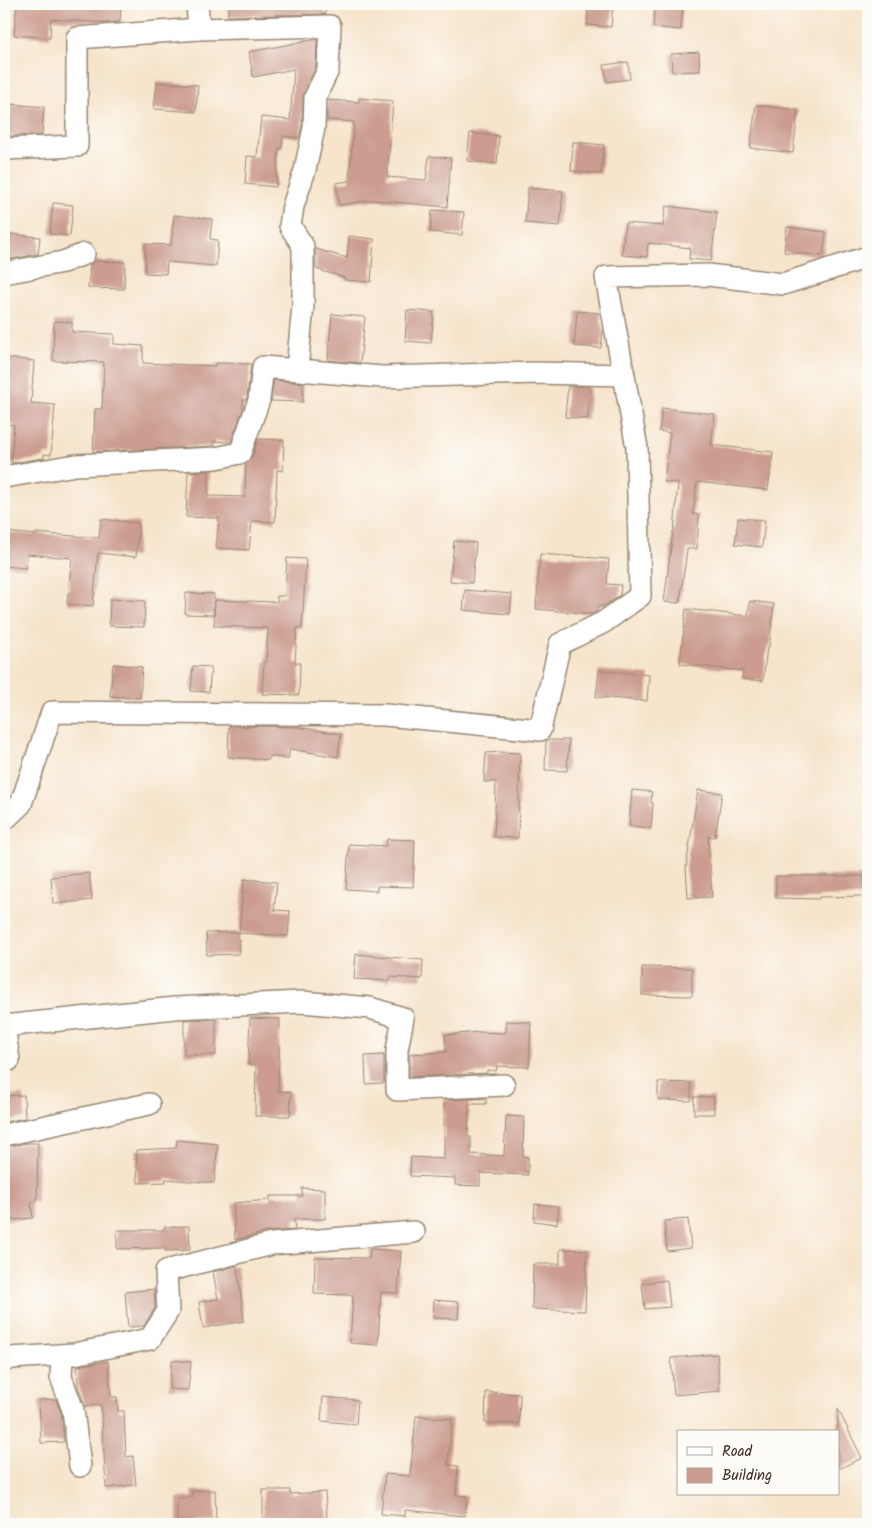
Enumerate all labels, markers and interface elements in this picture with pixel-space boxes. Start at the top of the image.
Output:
legend [677,1430,840,1496]
text: Road [722,1440,753,1464]
text: Building [722,1464,772,1488]

